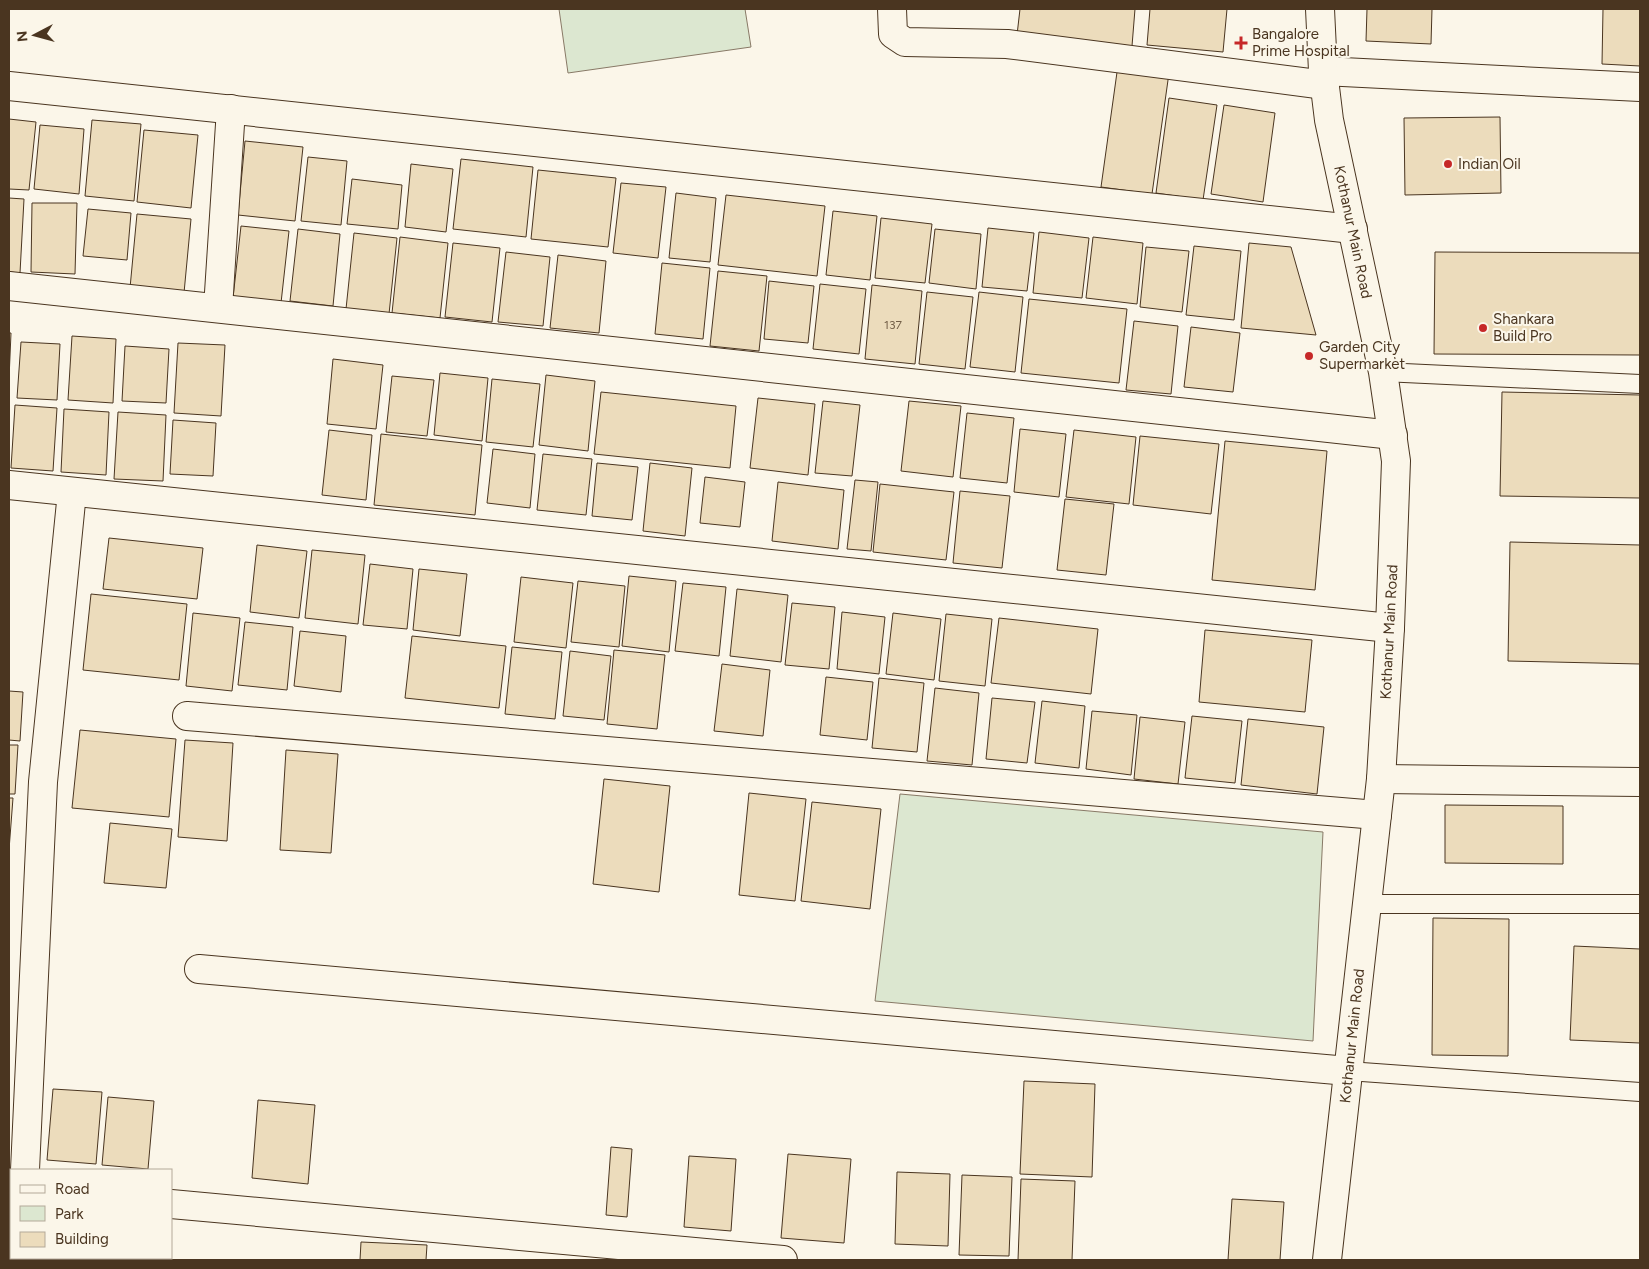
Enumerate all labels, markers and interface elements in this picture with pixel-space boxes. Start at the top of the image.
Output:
north arrow [10,10,60,60]
place label: Bangalore Prime Hospital [1252,25,1350,60]
text: N [14,30,32,43]
marker: Bangalore Prime Hospital [1234,36,1248,50]
place label: Indian Oil [1458,155,1521,173]
marker: Indian Oil [1442,158,1454,170]
street label: Kothanur Main Road [1330,164,1376,300]
place label: Shankara Build Pro [1493,310,1554,345]
house number: 137 [884,318,903,332]
marker: Shankara Build Pro [1477,322,1489,334]
place label: Garden City Supermarket [1319,338,1405,373]
marker: Garden City Supermarket [1303,350,1315,362]
street label: Kothanur Main Road [1376,564,1402,700]
street label: Kothanur Main Road [1336,968,1368,1104]
legend [10,1169,172,1259]
text: Road [55,1180,90,1198]
text: Park [55,1205,84,1223]
text: Building [55,1230,109,1248]

